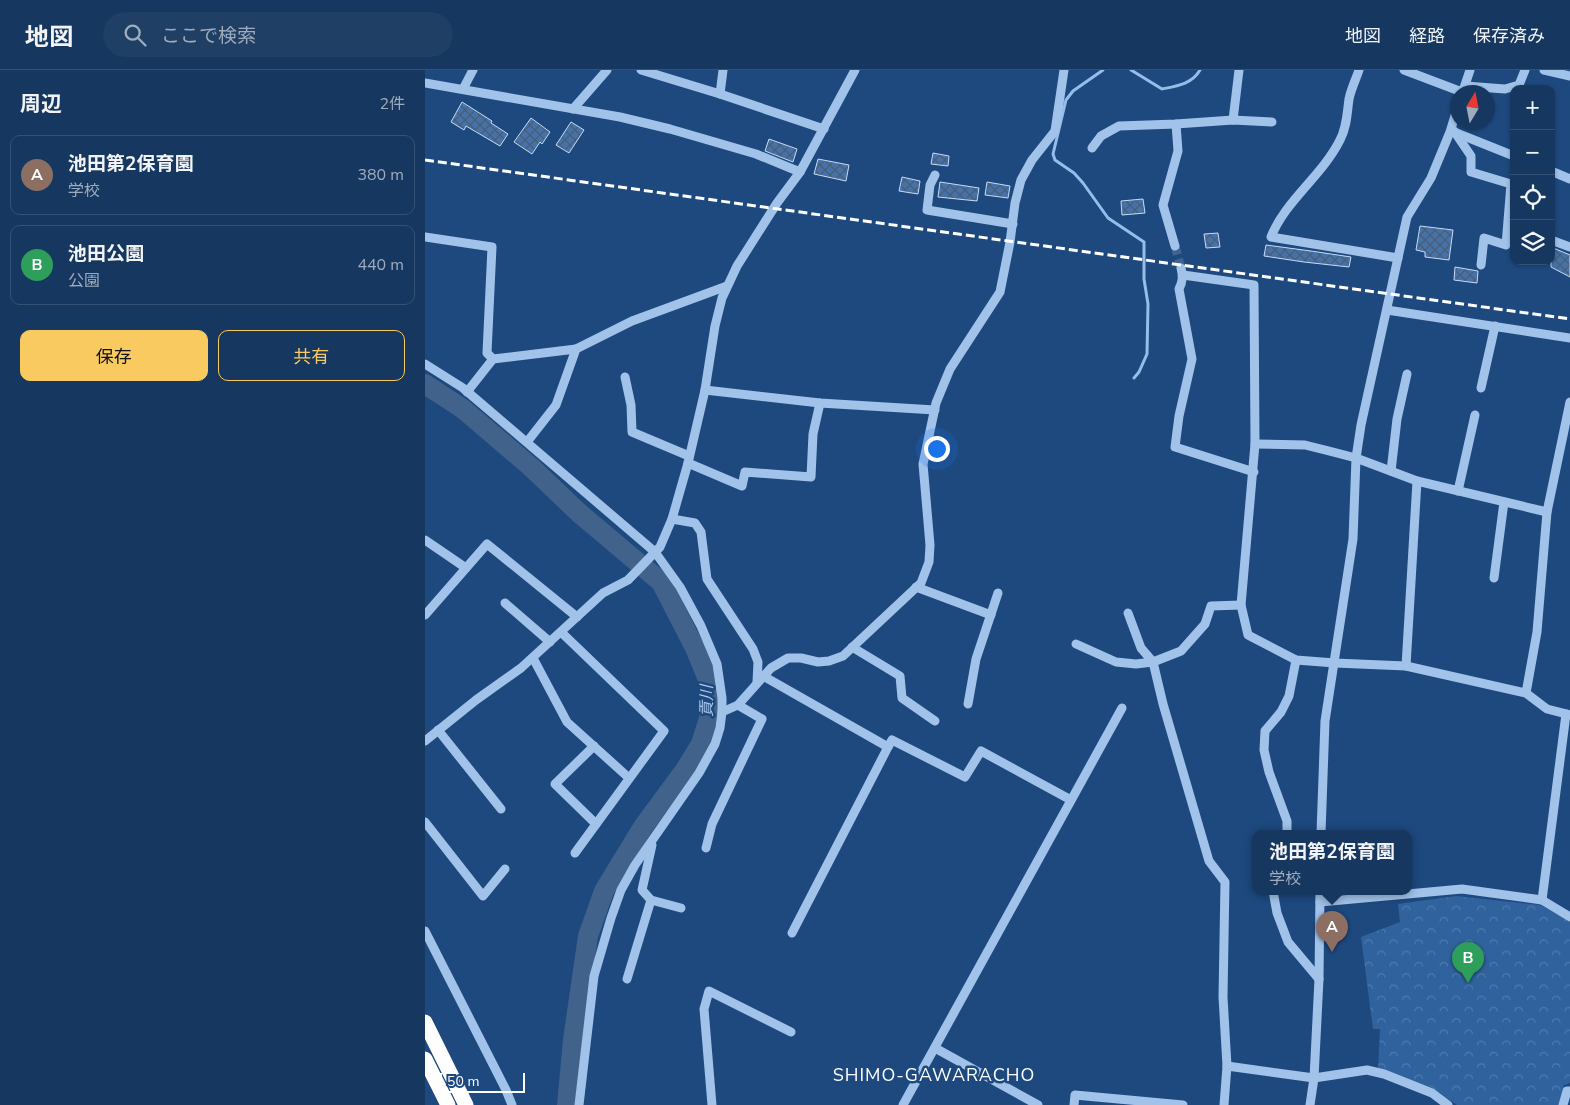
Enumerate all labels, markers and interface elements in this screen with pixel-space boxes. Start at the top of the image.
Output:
search box [103,12,453,57]
text: 地図 [25,21,73,53]
icon: search [121,21,149,49]
text: ここで検索 [161,23,256,49]
text: 地図 [1345,24,1381,48]
text: 経路 [1409,24,1445,48]
text: 保存済み [1473,24,1545,48]
north arrow [1450,85,1495,130]
map controls [1510,85,1555,265]
button: + [1510,85,1555,130]
text: 周辺 [20,90,62,118]
text: 2件 [379,93,405,115]
button: − [1510,130,1555,175]
text: 池田第2保育園 [68,151,193,177]
text: A [31,164,43,186]
text: 380 m [357,164,404,186]
button: locate [1510,175,1555,220]
text: 学校 [68,180,100,202]
button: layers [1510,220,1555,265]
text: 池田公園 [68,241,144,267]
text: B [31,254,43,276]
text: 440 m [357,254,404,276]
text: 公園 [68,270,100,292]
button: 保存 [20,330,208,381]
button: 共有 [218,330,405,381]
your location [924,436,950,462]
water label: 貢川 [696,683,718,717]
popup [1252,830,1412,895]
text: 池田第2保育園 [1269,839,1395,865]
text: 学校 [1269,868,1301,890]
pin: A [1316,911,1348,952]
pin: B [1452,942,1484,983]
district label: SHIMO-GAWARACHO [833,1063,1035,1087]
scale bar [440,1070,525,1093]
text: 50 m [447,1072,479,1091]

